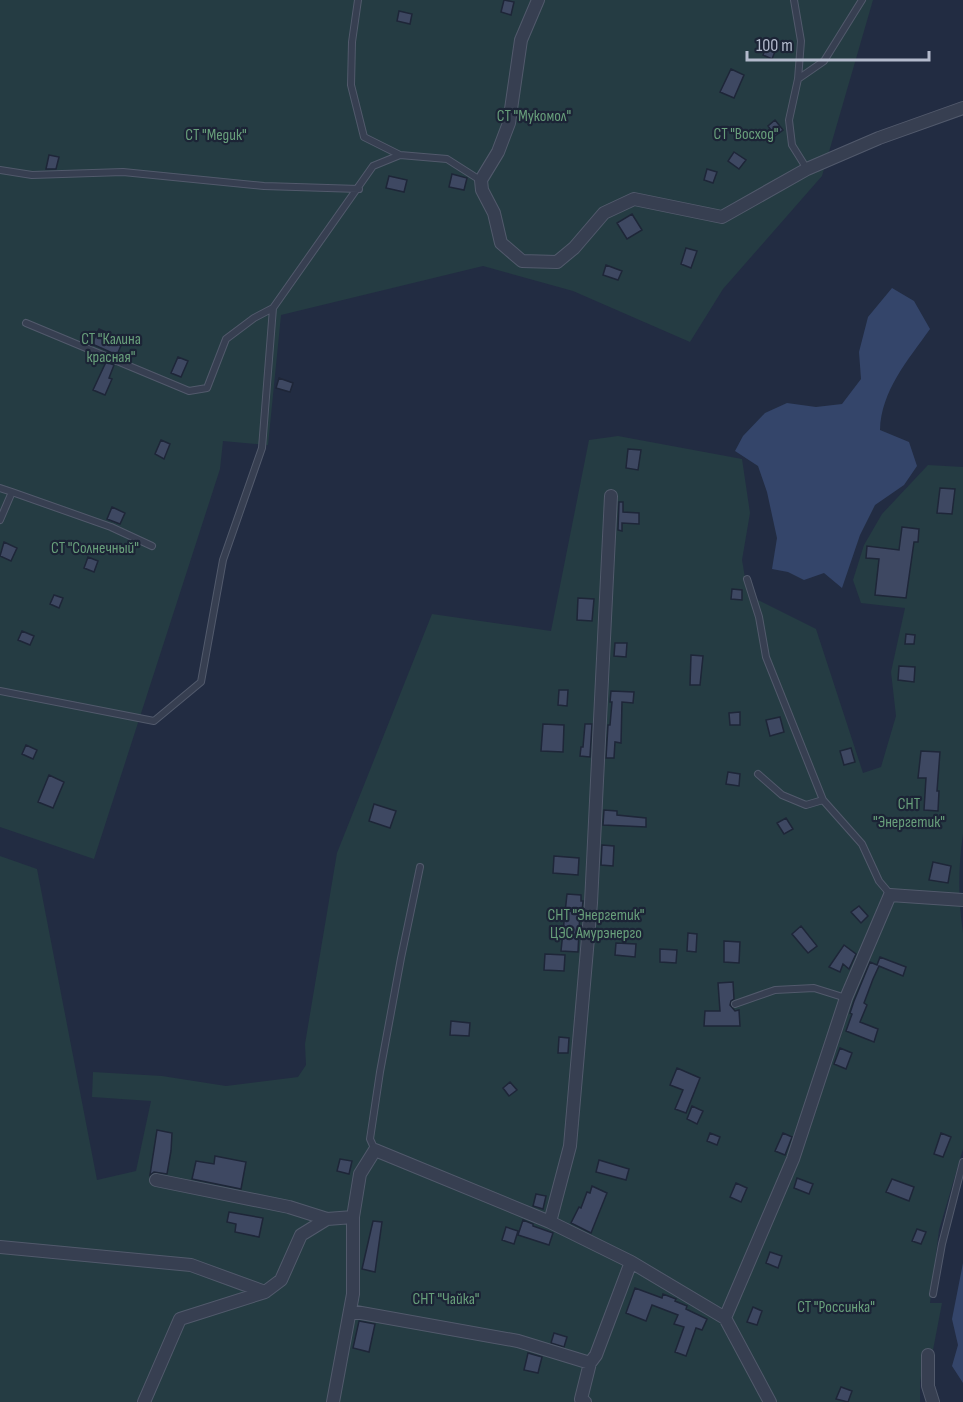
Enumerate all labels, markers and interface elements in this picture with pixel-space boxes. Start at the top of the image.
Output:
scale bar [747,24,928,62]
text: 100 m [756,35,793,56]
park label: СТ "Мукомол" [497,107,571,126]
park label: СТ "Восход" [714,125,778,144]
park label: СТ "Медик" [185,126,247,145]
park label: СТ "Калина красная" [81,330,141,367]
park label: СТ "Солнечный" [51,539,139,558]
park label: СНТ "Энергетик" [873,795,945,832]
park label: СНТ "Энергетик" ЦЭС Амурэнерго [548,906,644,943]
park label: СНТ "Чайка" [412,1290,480,1309]
park label: СТ "Россинка" [797,1298,875,1317]

